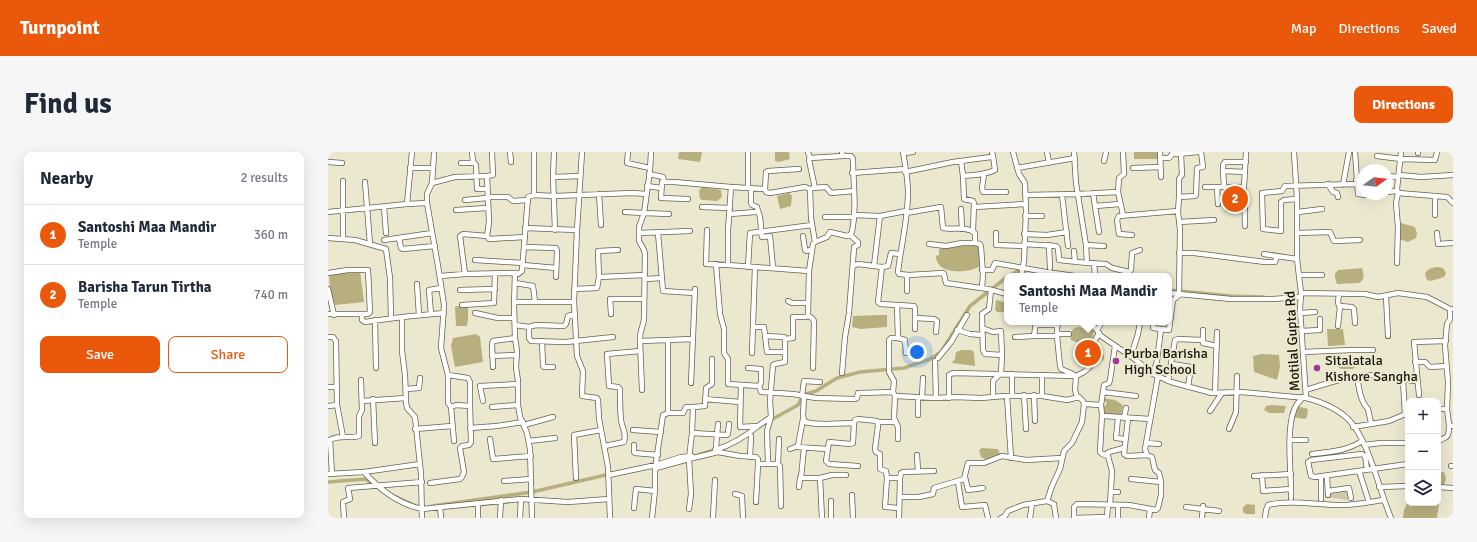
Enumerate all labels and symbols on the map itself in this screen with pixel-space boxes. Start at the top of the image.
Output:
north arrow [1357,164,1393,200]
pin: 2 [1222,184,1248,214]
street label: Motilal Gupta Rd [1281,290,1304,392]
pin: 1 [1075,338,1101,368]
your location [907,342,927,362]
place label: Purba Barisha High School [1124,345,1208,378]
place label: Sitalatala Kishore Sangha [1325,352,1418,385]
marker: Purba Barisha High School [1111,356,1121,366]
marker: Sitalatala Kishore Sangha [1312,363,1322,373]

